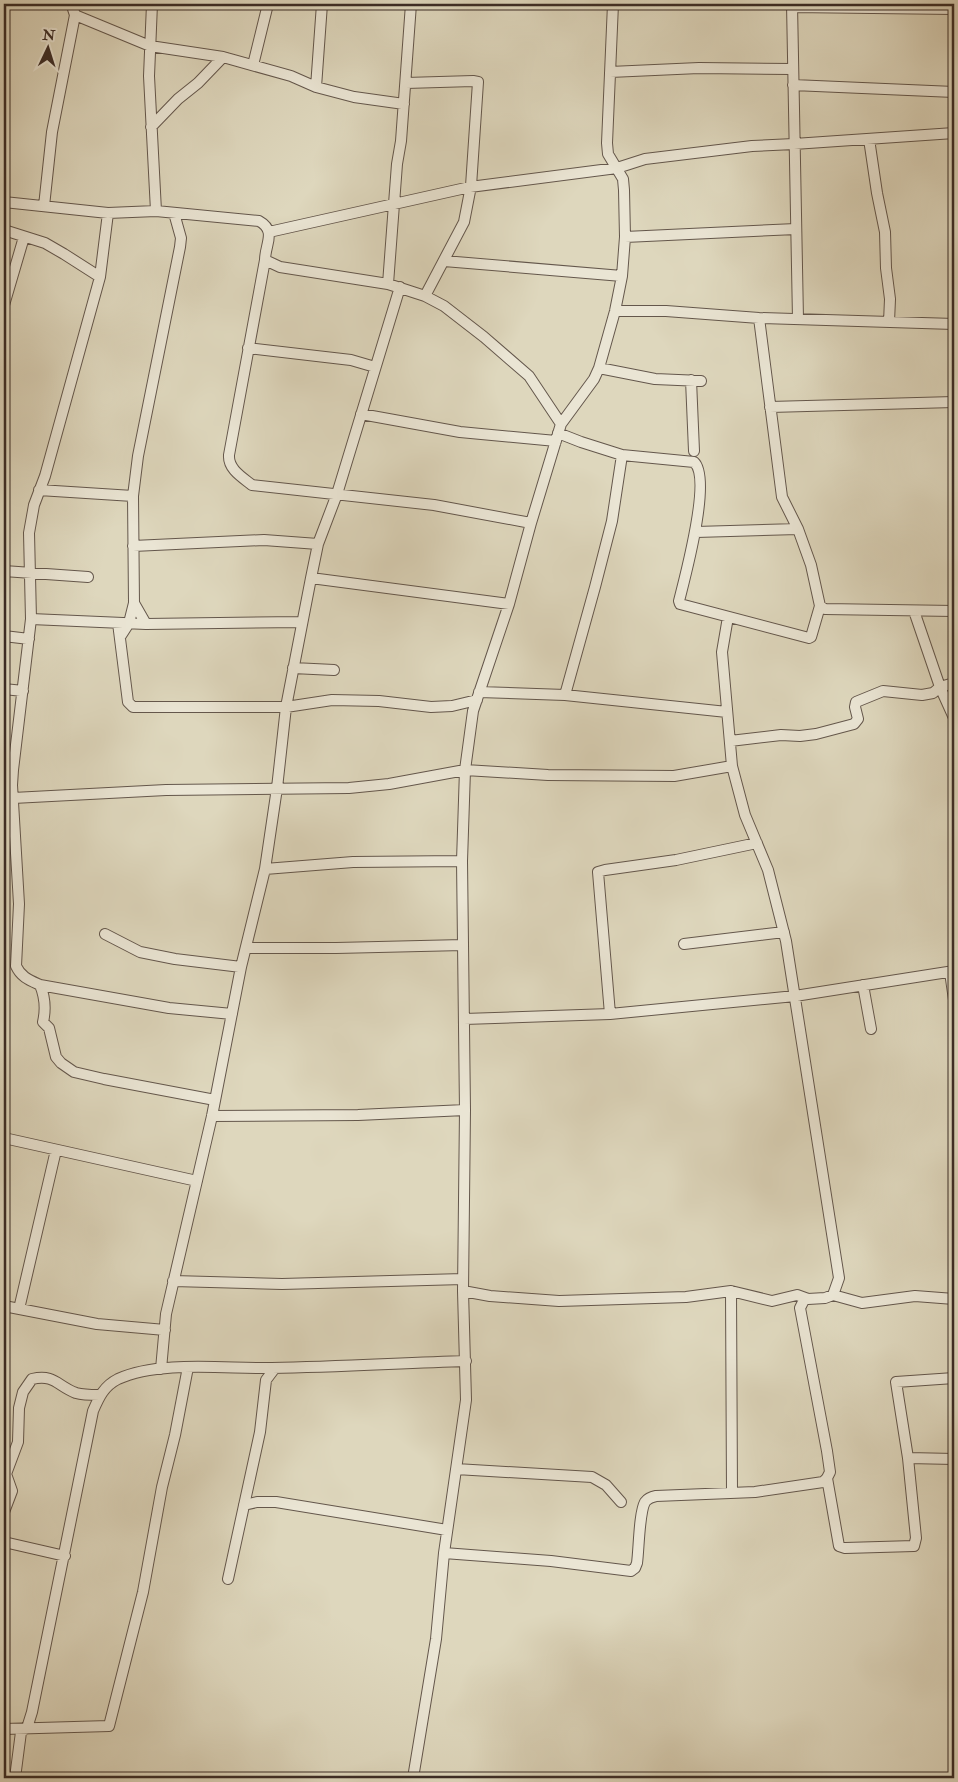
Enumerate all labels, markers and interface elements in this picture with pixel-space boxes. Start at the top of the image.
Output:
north arrow [22,22,72,72]
text: N [41,27,56,44]

